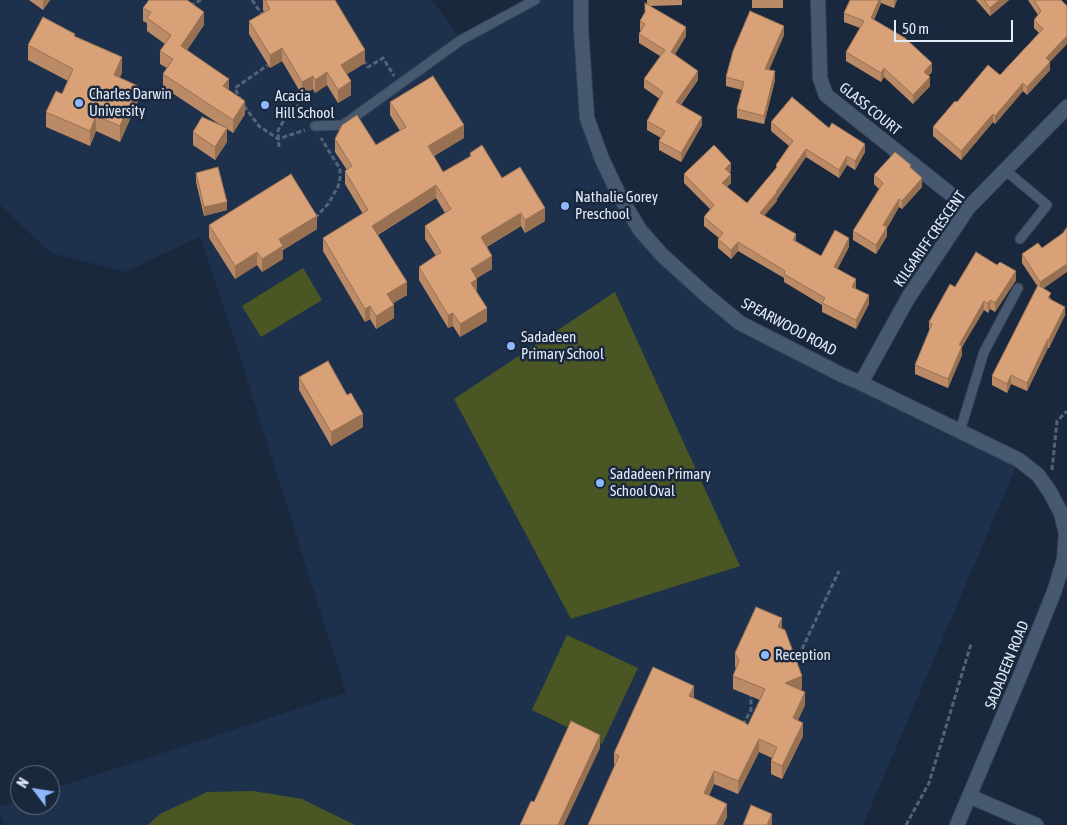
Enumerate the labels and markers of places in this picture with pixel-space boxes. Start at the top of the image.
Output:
place label: Charles Darwin University [89,85,172,120]
place label: Acacia Hill School [275,87,334,122]
marker: Charles Darwin University [73,97,85,109]
marker: Acacia Hill School [259,99,271,111]
place label: Nathalie Gorey Preschool [575,188,658,223]
marker: Nathalie Gorey Preschool [559,200,571,212]
place label: Sadadeen Primary School [521,328,604,363]
marker: Sadadeen Primary School [505,340,517,352]
place label: Sadadeen Primary School Oval [610,465,711,500]
marker: Sadadeen Primary School Oval [594,477,606,489]
place label: Reception [775,646,831,664]
marker: Reception [759,649,771,661]

